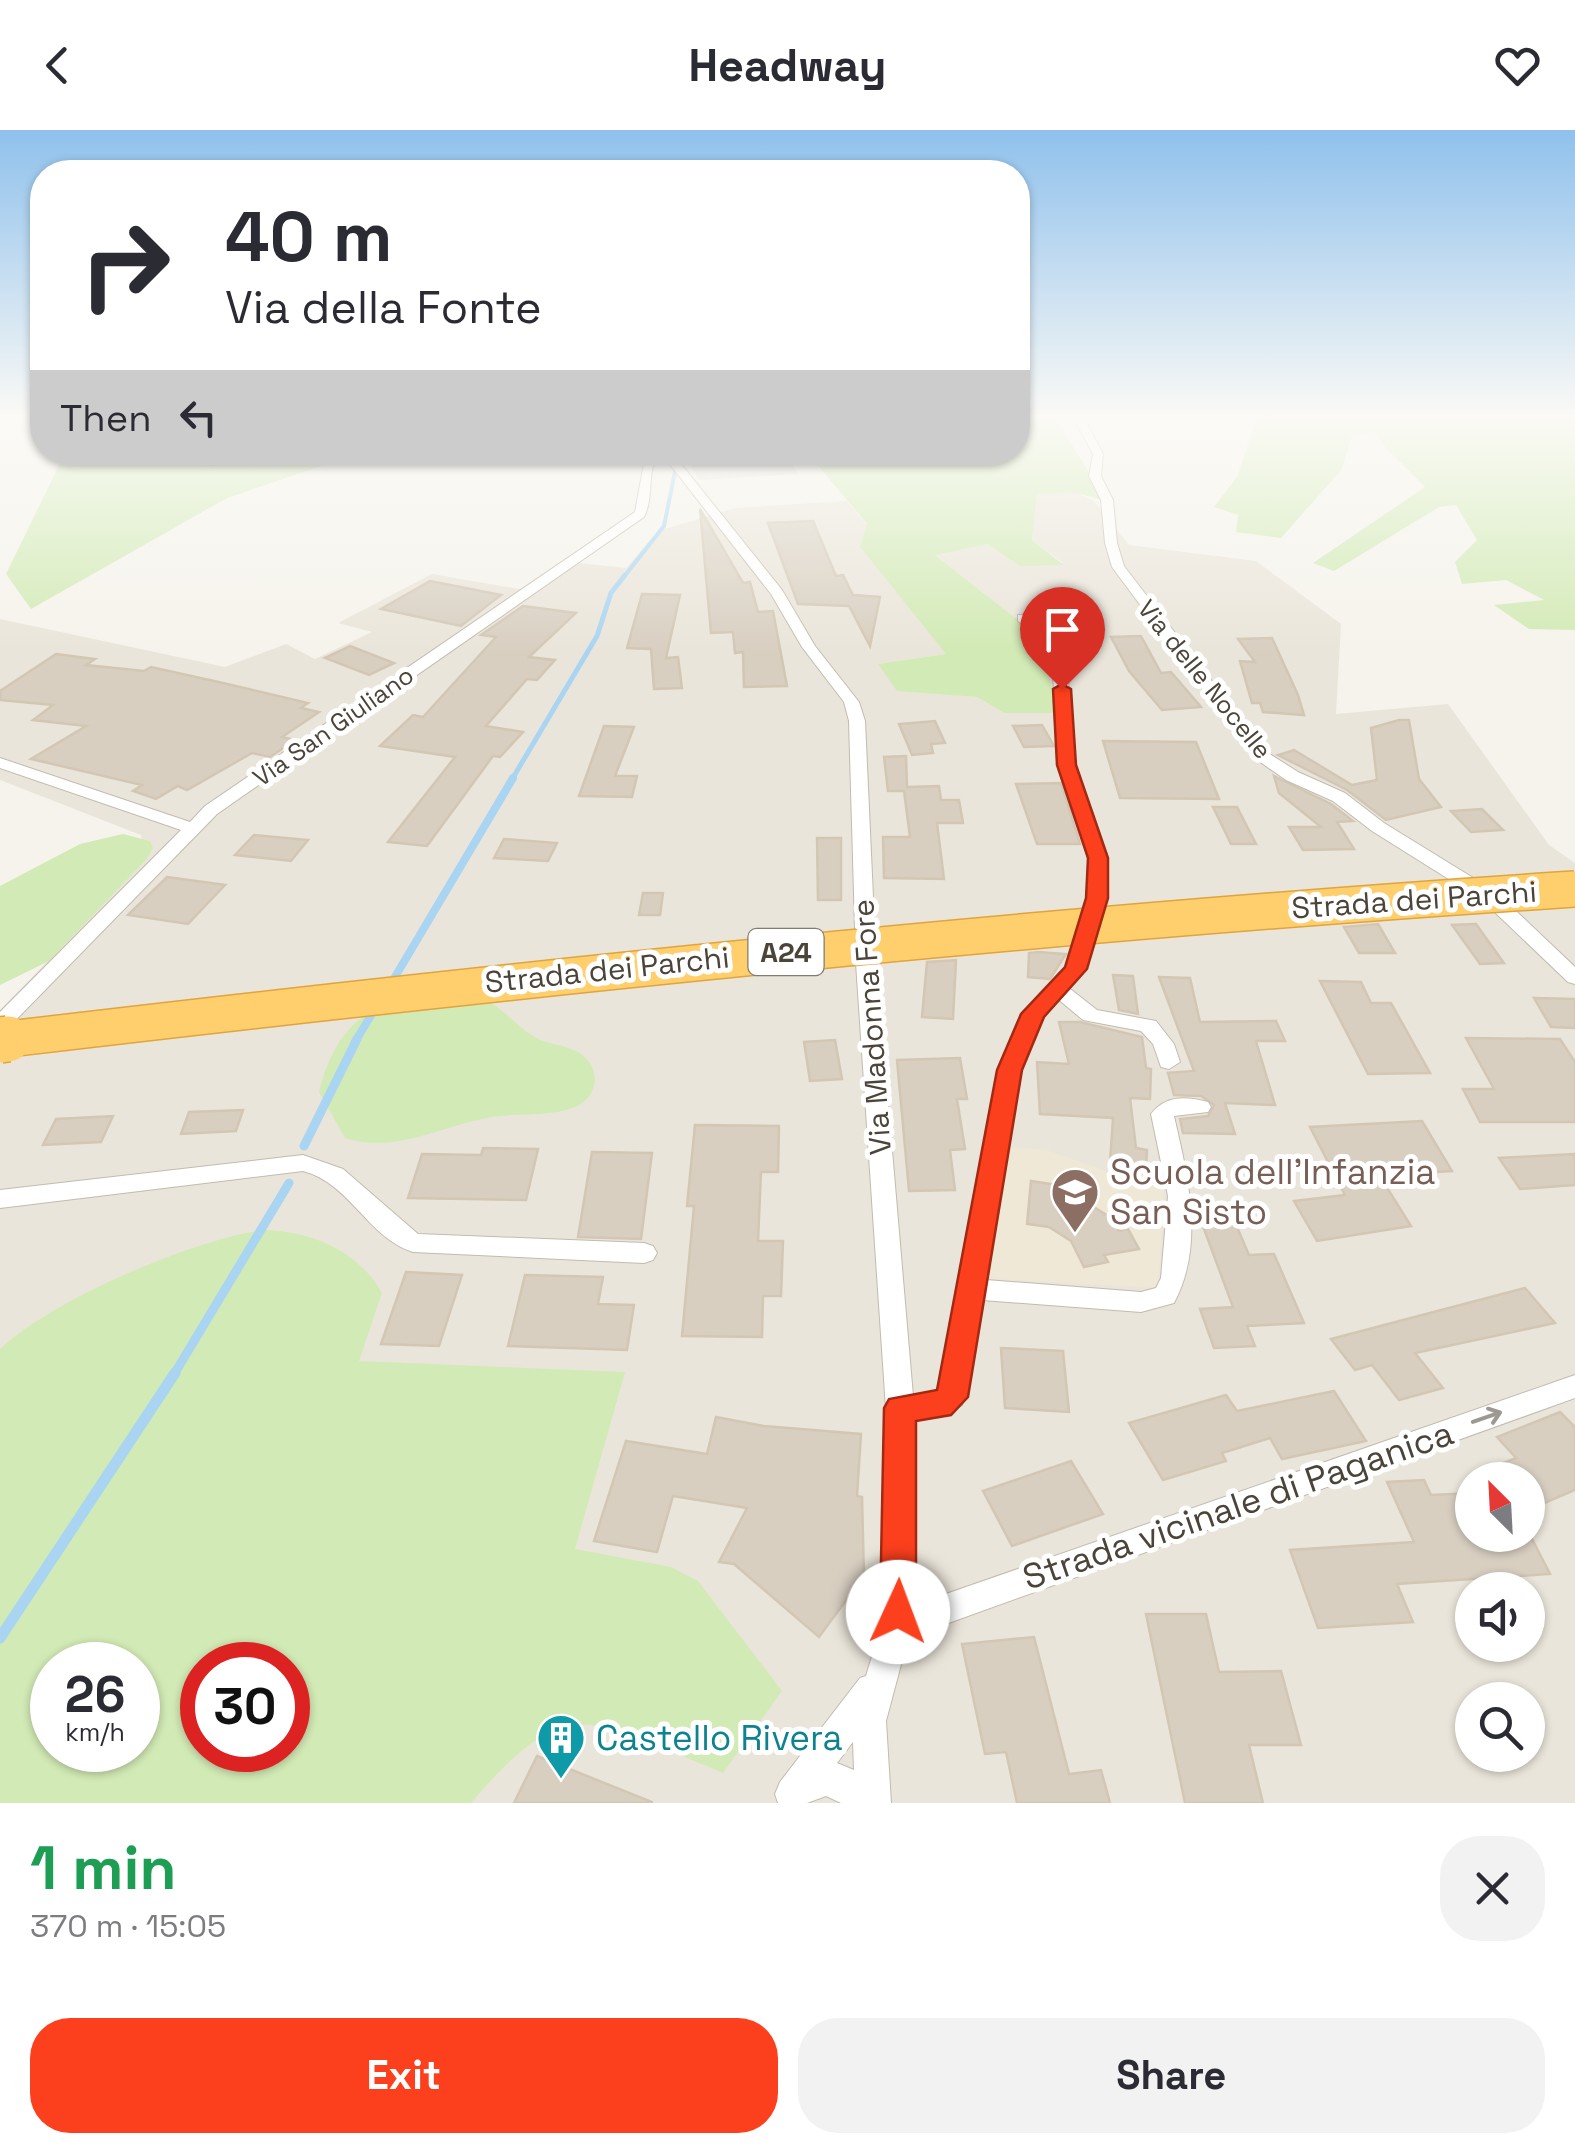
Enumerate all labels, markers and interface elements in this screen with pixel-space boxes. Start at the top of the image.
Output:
text: Headway [688,37,887,94]
icon: back [30,38,85,93]
icon: heart [1490,38,1545,93]
text: 40 m [225,192,392,281]
icon: right [60,200,190,330]
text: Via della Fonte [225,279,542,336]
icon: left [171,390,226,445]
text: Then [60,394,151,442]
pin [1020,587,1105,690]
street label: Via delle Nocelle [1131,593,1279,765]
icon: arrive [1035,602,1090,657]
street label: Via San Giuliano [246,659,420,793]
street label: Strada dei Parchi [1290,871,1538,928]
street label: Via Madonna Fore [843,898,900,1156]
road number: A24 [748,929,824,975]
street label: Strada dei Parchi [483,937,731,1002]
place label: Scuola dell'Infanzia San Sisto [1110,1150,1436,1234]
school or university icon: Scuola dell'Infanzia San Sisto [1049,1166,1101,1234]
one-way arrow [1471,1407,1502,1425]
street label: Strada vicinale di Paganica [1017,1411,1459,1599]
north arrow [1455,1462,1545,1552]
map controls [1455,1462,1545,1772]
position arrow [846,1560,950,1664]
button: sound [1455,1572,1545,1662]
speed limit sign: 30 [180,1642,310,1772]
text: 26 [65,1663,125,1727]
button: search [1455,1682,1545,1772]
building icon: Castello Rivera [535,1712,587,1780]
text: km/h [65,1716,125,1748]
place label: Castello Rivera [596,1716,843,1760]
text: 1 min [30,1830,177,1907]
button: close [1440,1836,1545,1941]
text: 370 m · 15:05 [30,1906,226,1946]
button: Exit [30,2018,778,2133]
button: Share [798,2018,1545,2133]

